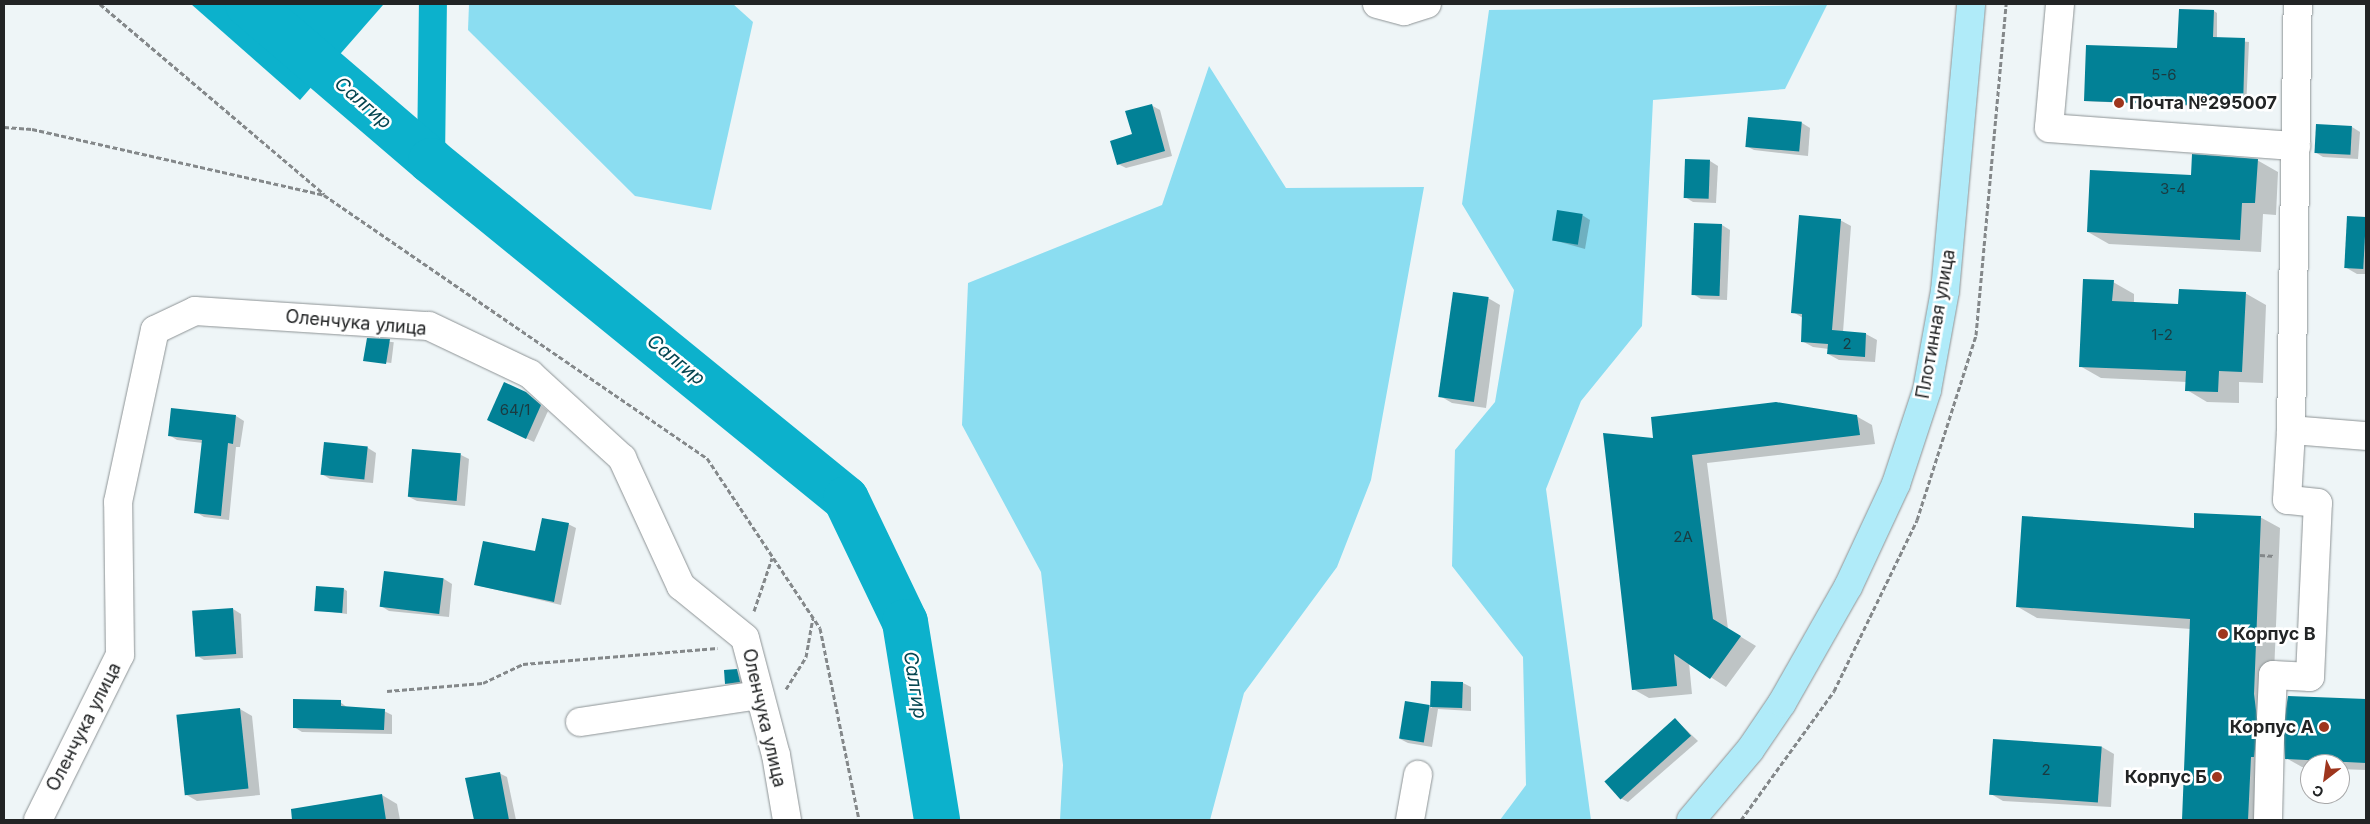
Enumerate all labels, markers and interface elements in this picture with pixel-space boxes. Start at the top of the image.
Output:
house number: 5-6 [2151,66,2177,84]
water label: Салгир [330,72,396,134]
place label: Почта №295007 [2129,92,2277,114]
marker: Почта №295007 [2113,97,2125,109]
house number: 3-4 [2160,180,2186,198]
street label: Плотинная улица [1912,248,1960,400]
street label: Оленчука улица [285,306,427,340]
house number: 1-2 [2151,326,2173,344]
water label: Салгир [642,330,710,390]
house number: 2 [1842,335,1852,353]
house number: 64/1 [500,401,530,419]
house number: 2А [1673,528,1693,546]
place label: Корпус В [2233,623,2316,645]
marker: Корпус В [2217,628,2229,640]
street label: Оленчука улица [738,647,790,789]
water label: Салгир [898,650,932,720]
street label: Оленчука улица [42,659,126,795]
place label: Корпус А [2230,716,2314,738]
marker: Корпус А [2318,721,2330,733]
north arrow [2300,754,2350,804]
house number: 2 [2041,761,2051,779]
place label: Корпус Б [2125,766,2207,788]
marker: Корпус Б [2211,771,2223,783]
text: С [2309,782,2326,802]

